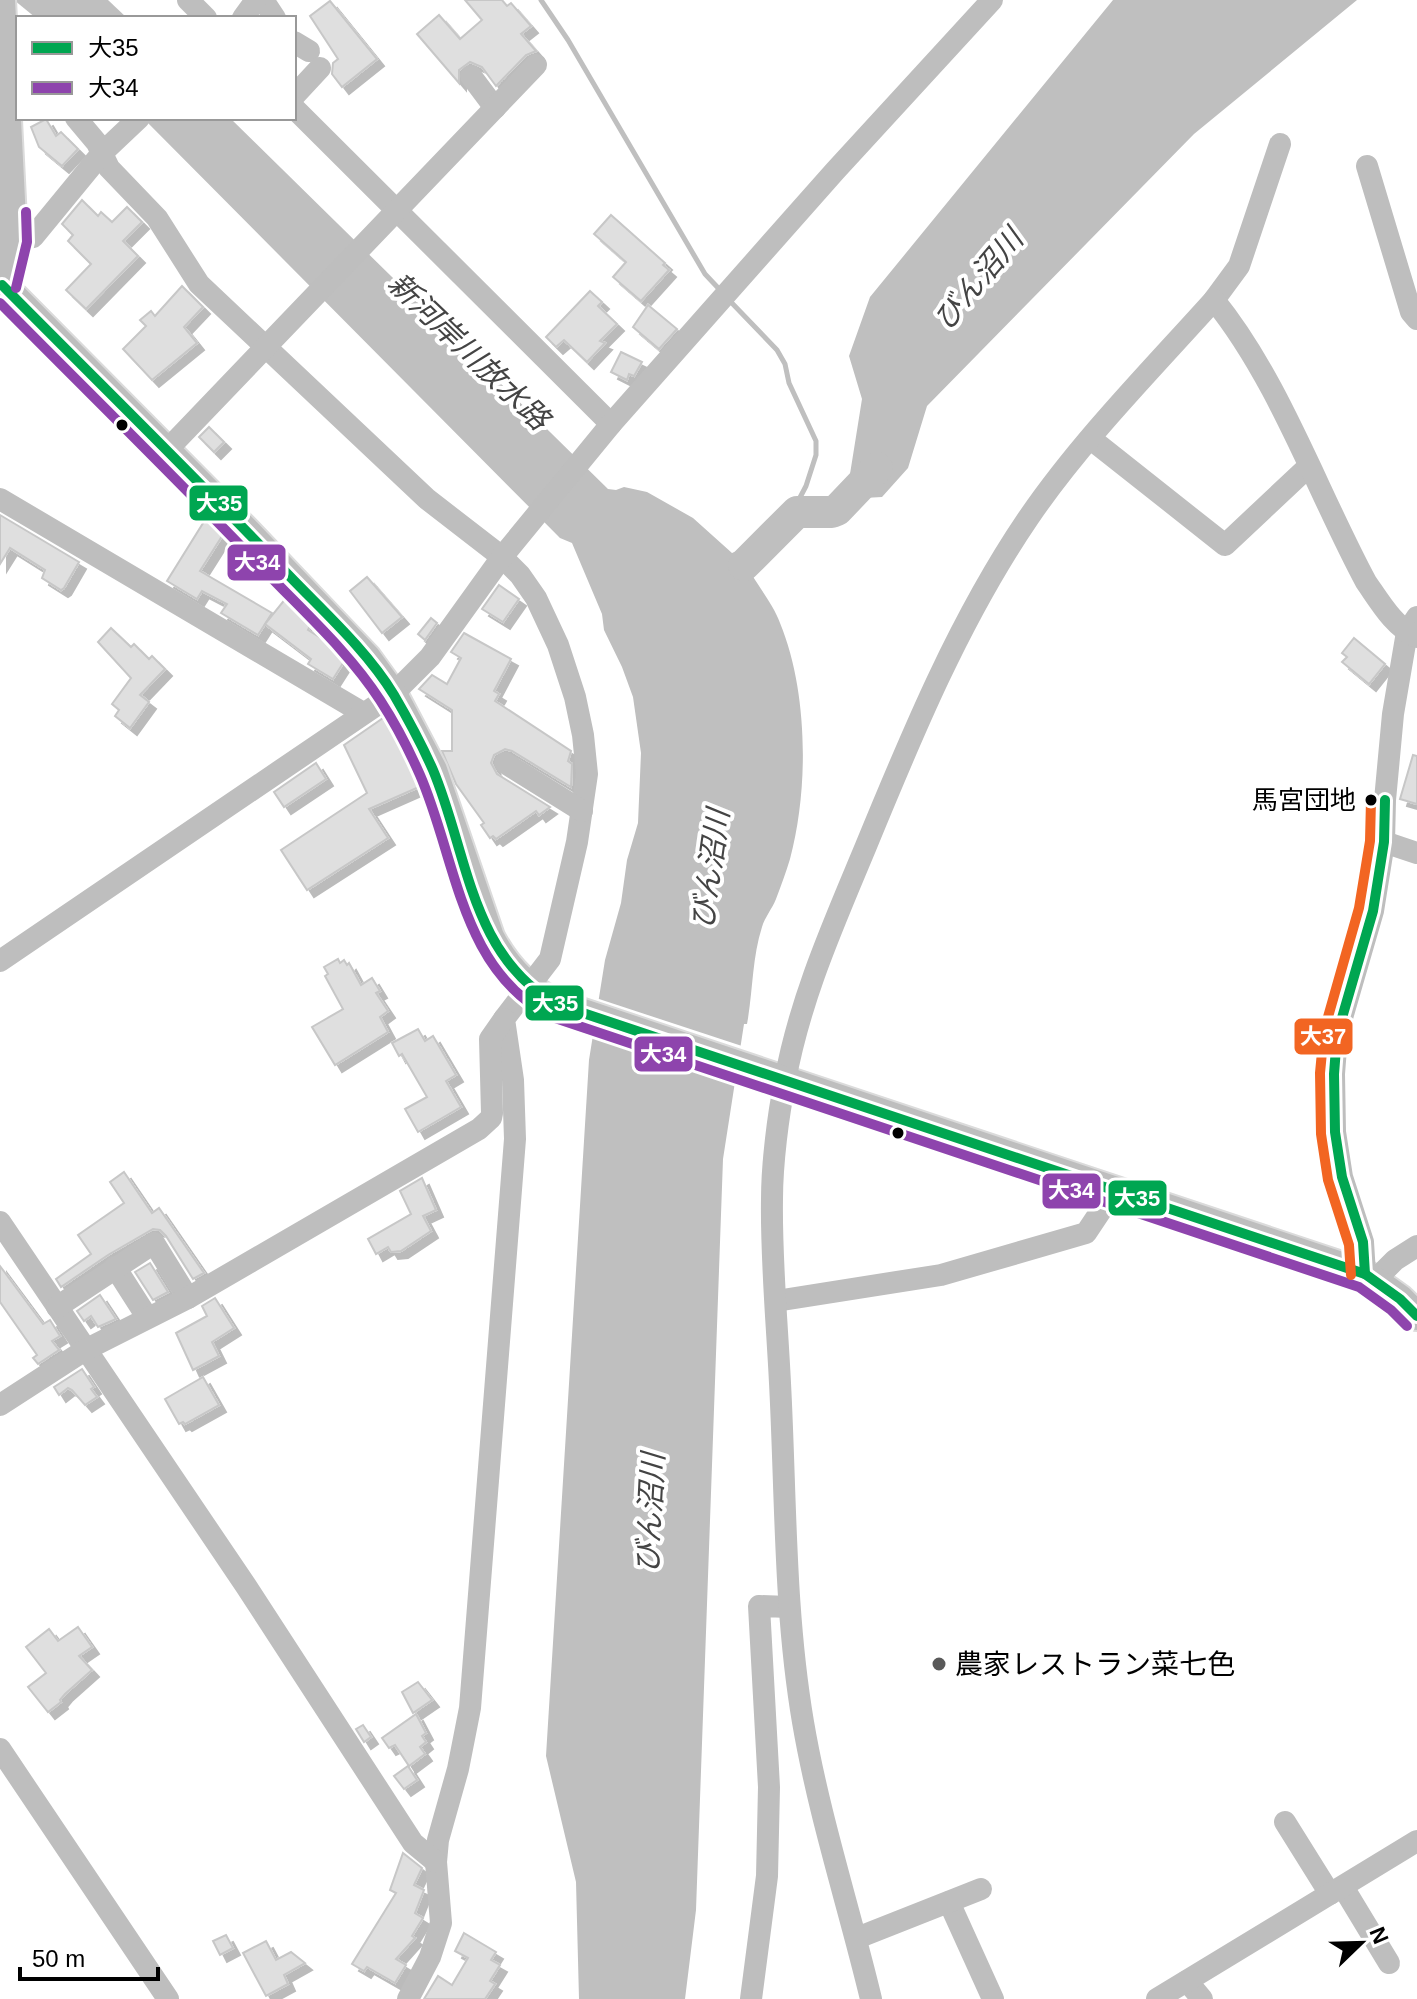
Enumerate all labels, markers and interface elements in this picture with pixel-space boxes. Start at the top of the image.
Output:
legend [16,16,296,120]
text: 大35 [88,34,139,61]
text: 大34 [88,74,139,101]
water label: びん沼川 [927,220,1031,336]
water label: 新河岸川放水路 [382,266,558,438]
unlabelled marker [114,417,130,433]
line badge: 大35 [188,484,249,522]
text: 大35 [196,491,242,516]
line badge: 大34 [226,543,287,582]
text: 大34 [234,550,281,575]
place label: 馬宮団地 [1252,785,1356,815]
marker: 馬宮団地 [1363,792,1379,808]
water label: びん沼川 [685,804,735,931]
line badge: 大35 [524,984,585,1022]
text: 大35 [532,991,578,1016]
line badge: 大37 [1293,1017,1354,1056]
text: 大37 [1300,1024,1346,1049]
line badge: 大34 [633,1035,694,1073]
text: 大34 [640,1042,687,1067]
unlabelled marker [890,1125,906,1141]
line badge: 大34 [1041,1172,1102,1210]
text: 大34 [1048,1178,1095,1203]
line badge: 大35 [1107,1179,1168,1217]
text: 大35 [1114,1186,1160,1211]
water label: びん沼川 [630,1449,670,1574]
place label: 農家レストラン菜七色 [955,1649,1235,1680]
marker: 農家レストラン菜七色 [930,1655,948,1673]
north arrow [1321,1903,1401,1983]
text: N [1364,1923,1394,1948]
scale bar [20,1931,158,1981]
text: 50 m [32,1945,85,1972]

